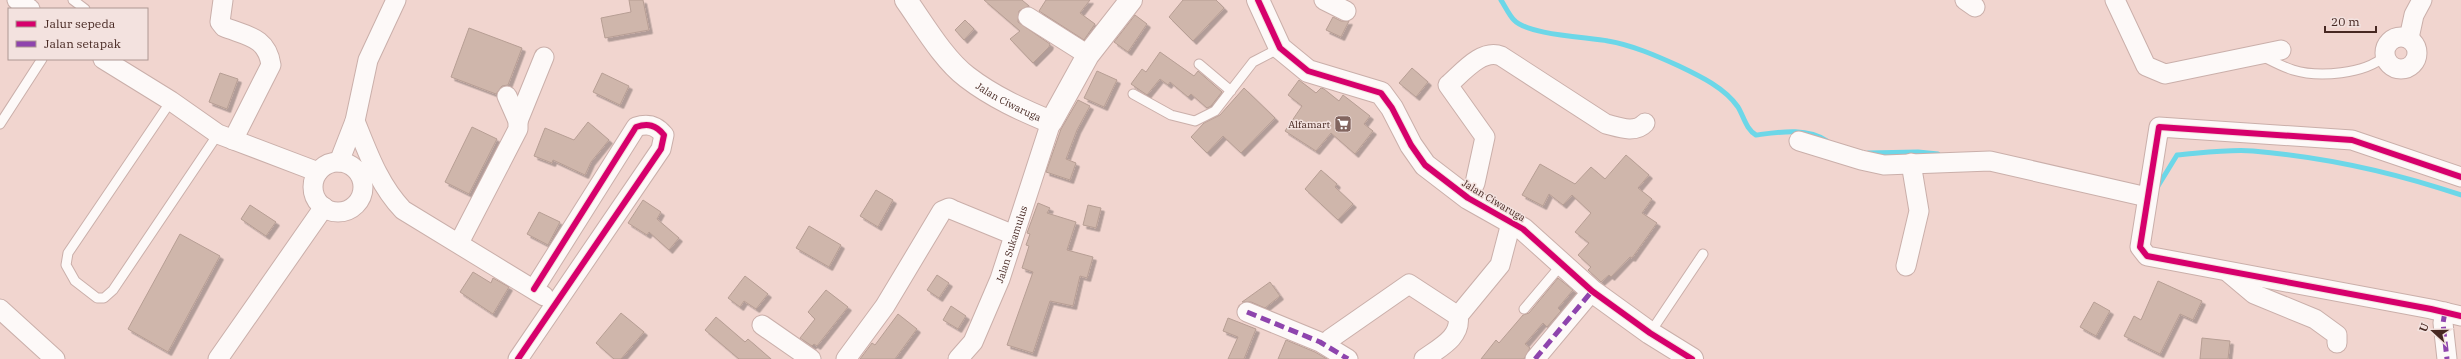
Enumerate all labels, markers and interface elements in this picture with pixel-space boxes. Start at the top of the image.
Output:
legend [8,8,148,60]
scale bar [2325,8,2376,34]
text: 20 m [2331,14,2360,29]
text: Jalur sepeda [44,16,116,31]
text: Jalan setapak [44,36,121,51]
street label: Jalan Ciwaruga [973,79,1043,124]
supermarket icon: Alfamart [1333,114,1353,134]
place label: Alfamart [1288,118,1330,131]
street label: Jalan Ciwaruga [1460,176,1528,225]
street label: Jalan Sukamulus [993,204,1030,285]
north arrow [2413,311,2453,351]
text: U [2416,320,2432,334]

